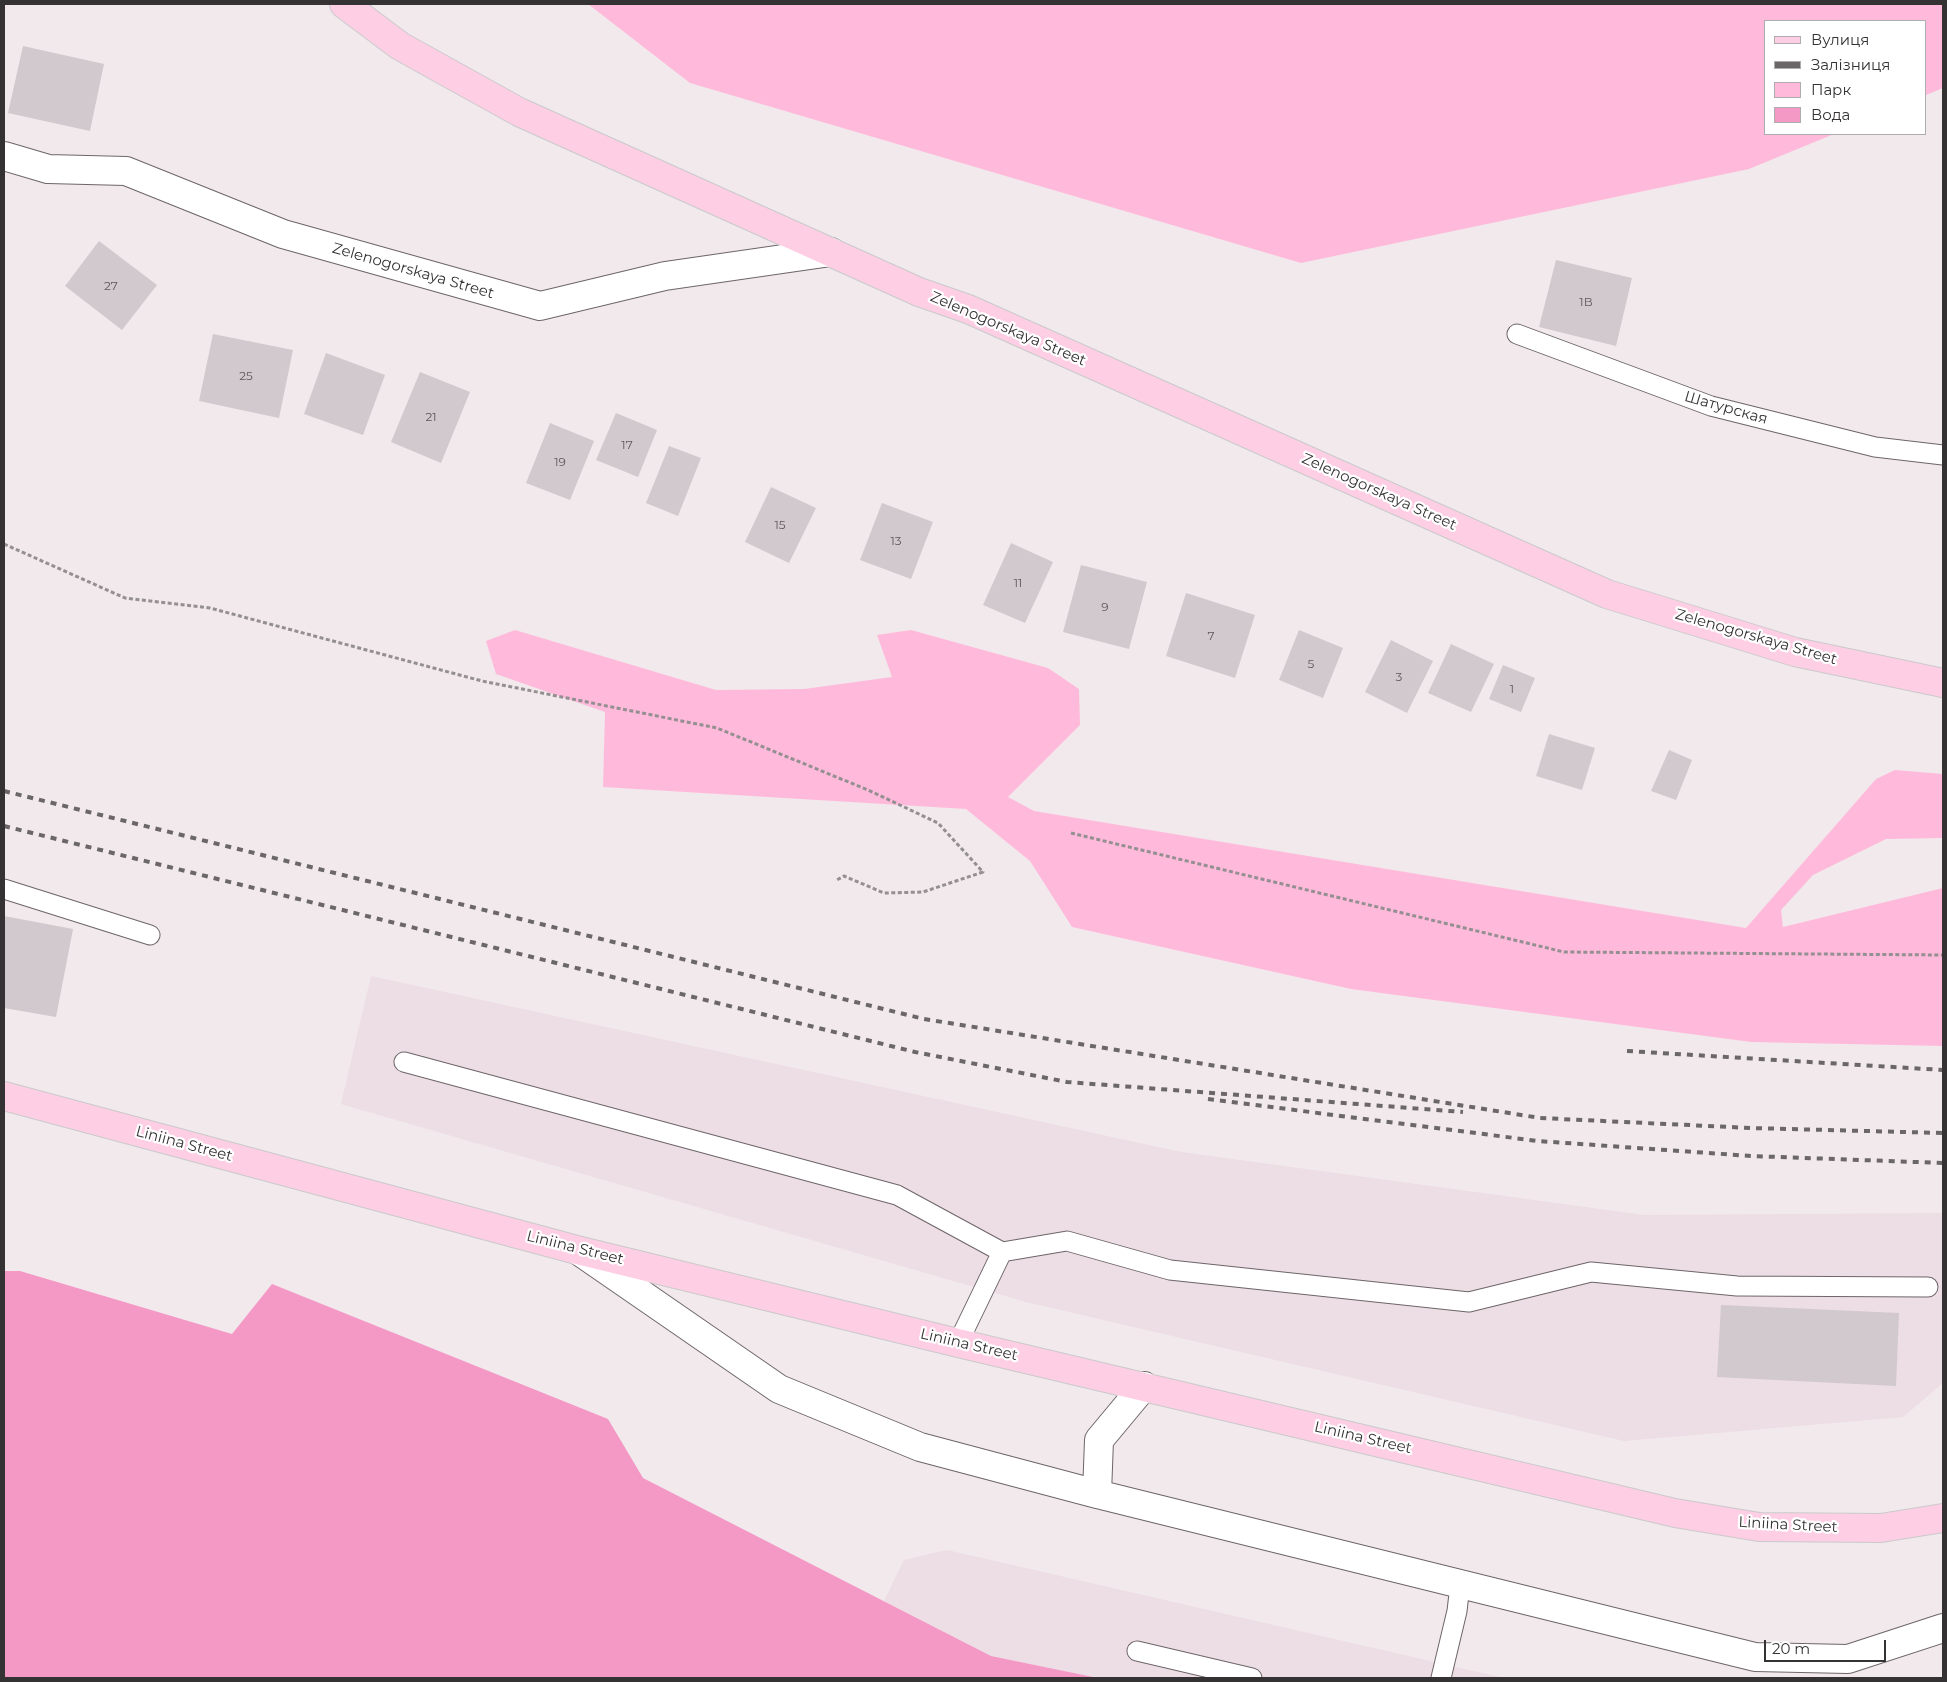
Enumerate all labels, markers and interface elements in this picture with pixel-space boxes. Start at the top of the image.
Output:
legend [1764,20,1927,135]
text: Вулиця [1811,30,1869,49]
text: Залізниця [1811,55,1890,74]
text: Парк [1811,80,1851,99]
text: Вода [1811,105,1850,124]
street label: Zelenogorskaya Street [330,239,496,303]
house number: 27 [104,279,118,293]
street label: Zelenogorskaya Street [927,288,1089,370]
house number: 1В [1579,295,1593,309]
house number: 25 [239,369,253,383]
street label: Шатурская [1682,388,1770,428]
house number: 21 [425,410,437,424]
house number: 17 [621,438,633,452]
street label: Zelenogorskaya Street [1299,450,1459,534]
house number: 19 [554,455,566,469]
house number: 15 [774,518,786,532]
house number: 13 [890,534,902,548]
house number: 11 [1014,576,1022,590]
house number: 9 [1101,600,1109,614]
street label: Zelenogorskaya Street [1673,605,1839,669]
house number: 7 [1207,629,1215,643]
house number: 5 [1308,657,1314,671]
house number: 3 [1396,670,1402,684]
house number: 1 [1510,682,1514,696]
street label: Liniina Street [134,1122,234,1166]
street label: Liniina Street [525,1227,625,1269]
street label: Liniina Street [919,1325,1019,1365]
street label: Liniina Street [1313,1418,1413,1458]
street label: Liniina Street [1738,1513,1838,1537]
scale bar [1767,1630,1890,1662]
text: 20 m [1772,1639,1810,1658]

